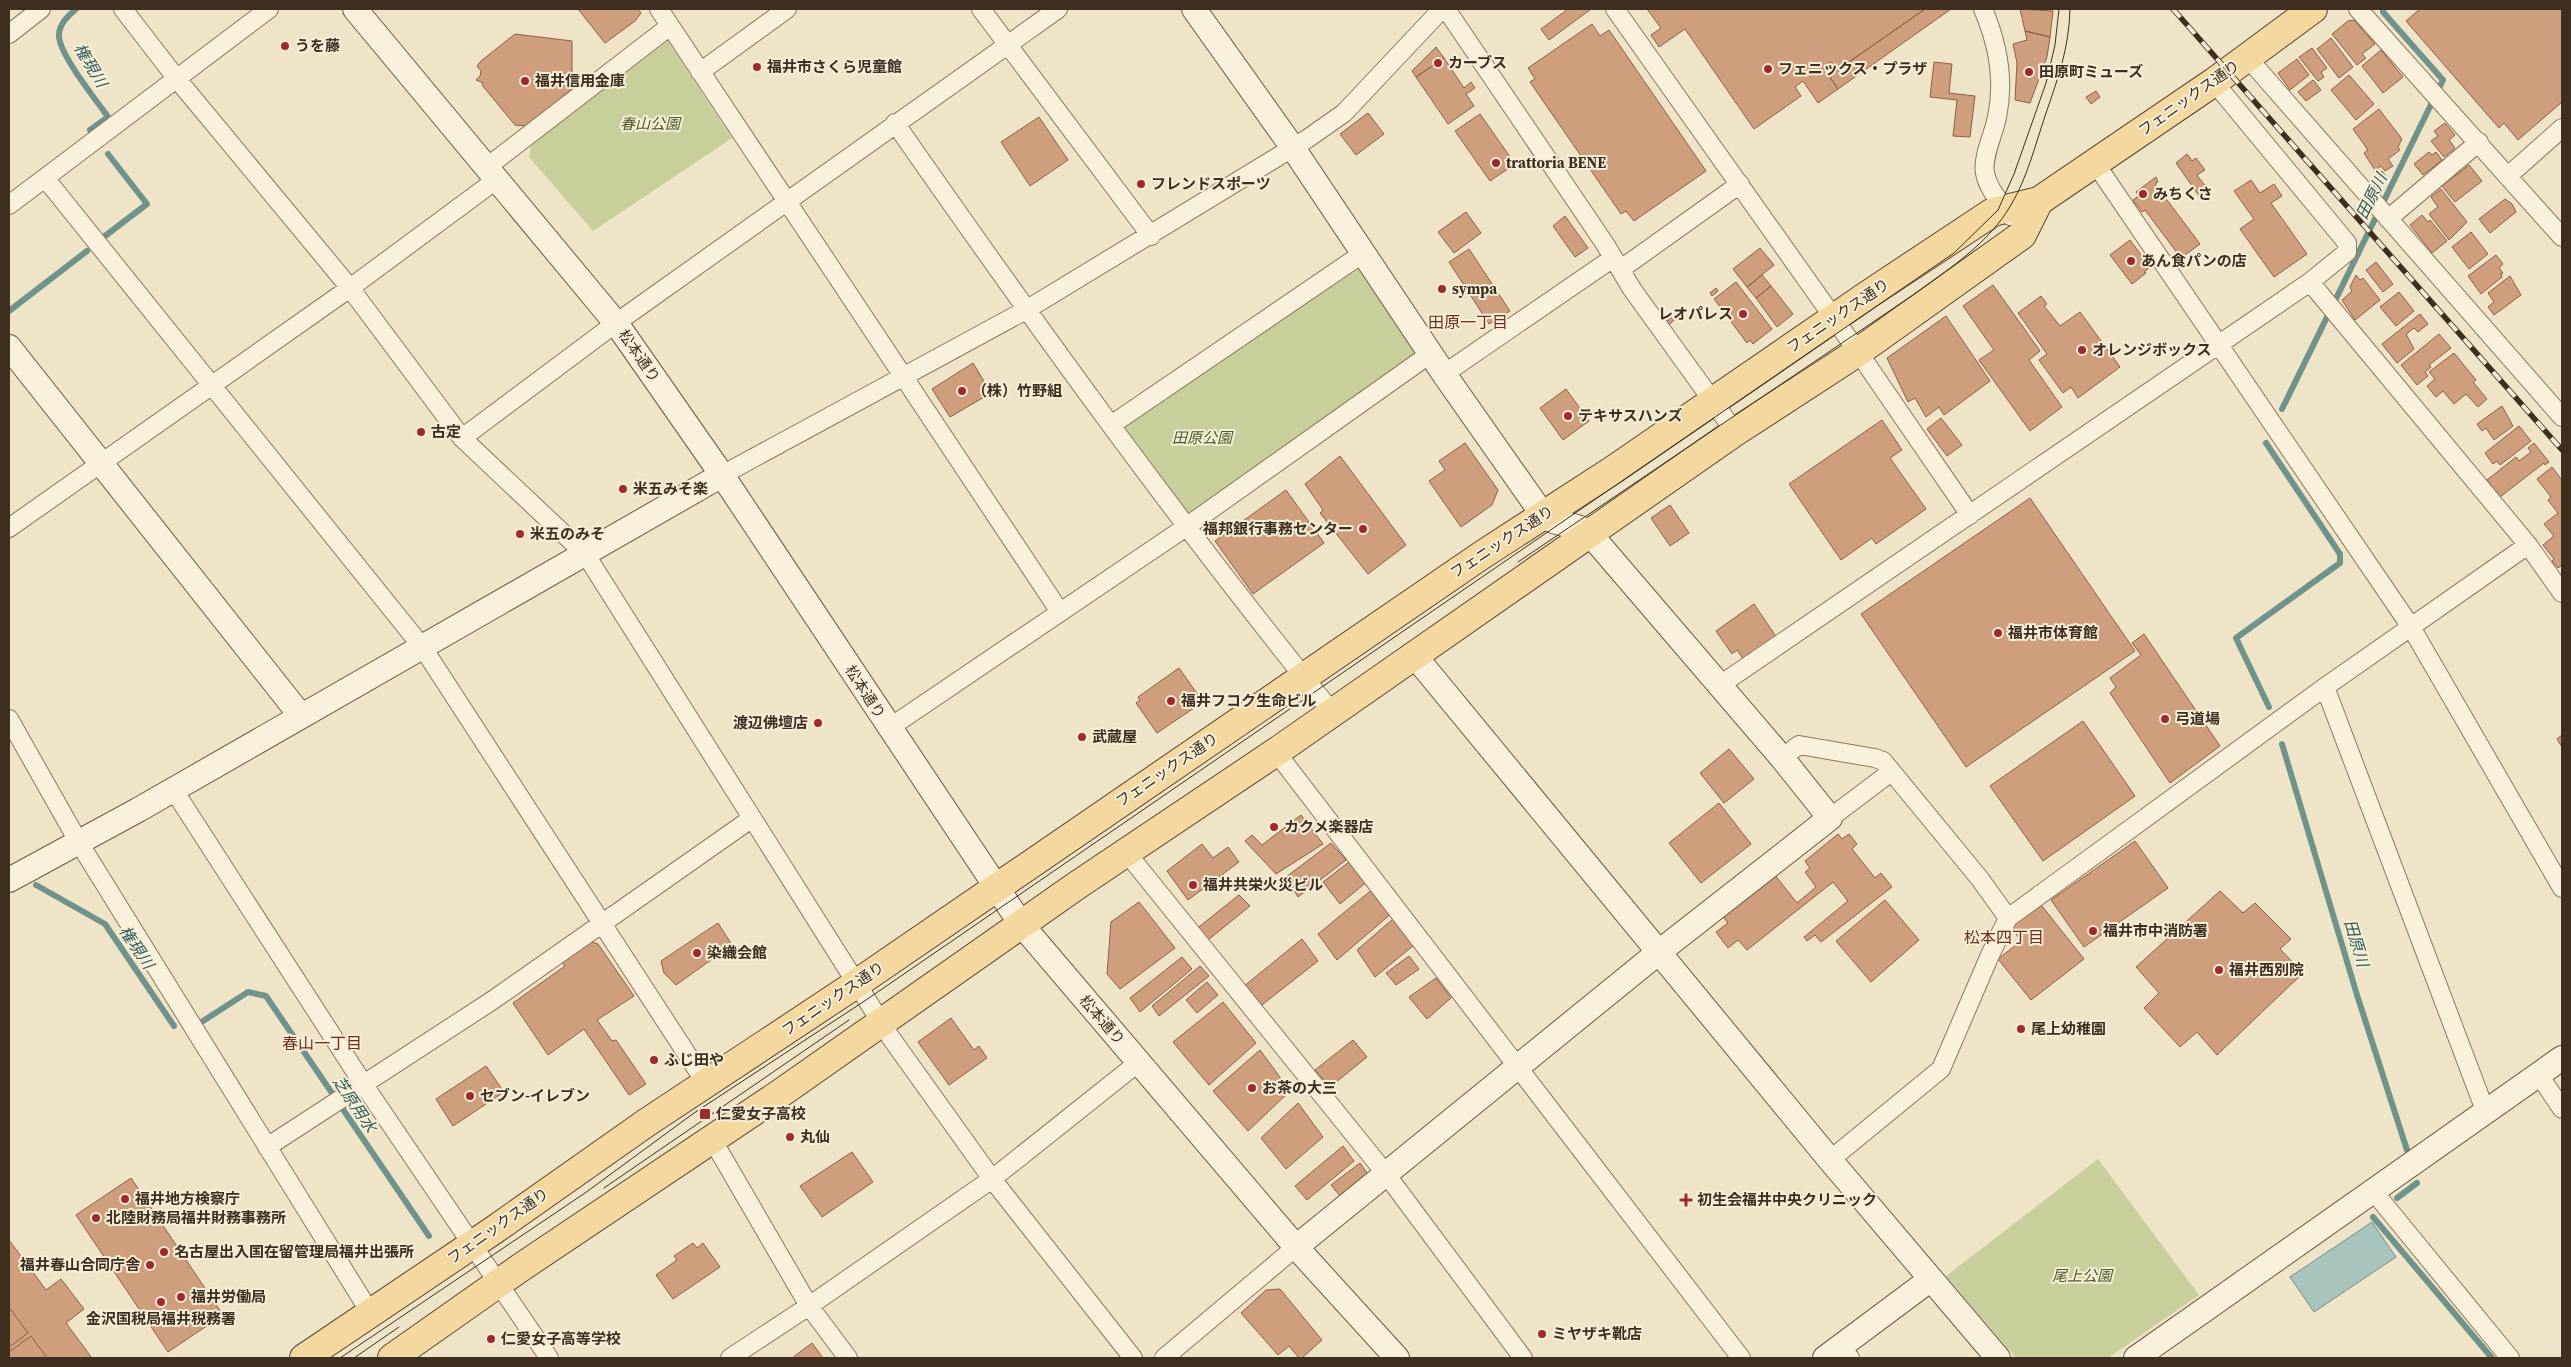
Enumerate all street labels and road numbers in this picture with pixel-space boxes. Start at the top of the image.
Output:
street label: フェニックス通り [2134,55,2244,140]
street label: フェニックス通り [1782,273,1893,358]
street label: 松本通り [614,325,665,386]
street label: フェニックス通り [1446,500,1558,583]
street label: 松本通り [840,661,891,723]
street label: フェニックス通り [1111,727,1222,812]
street label: フェニックス通り [777,956,888,1041]
street label: 松本通り [1075,990,1130,1049]
street label: フェニックス通り [443,1183,553,1268]

